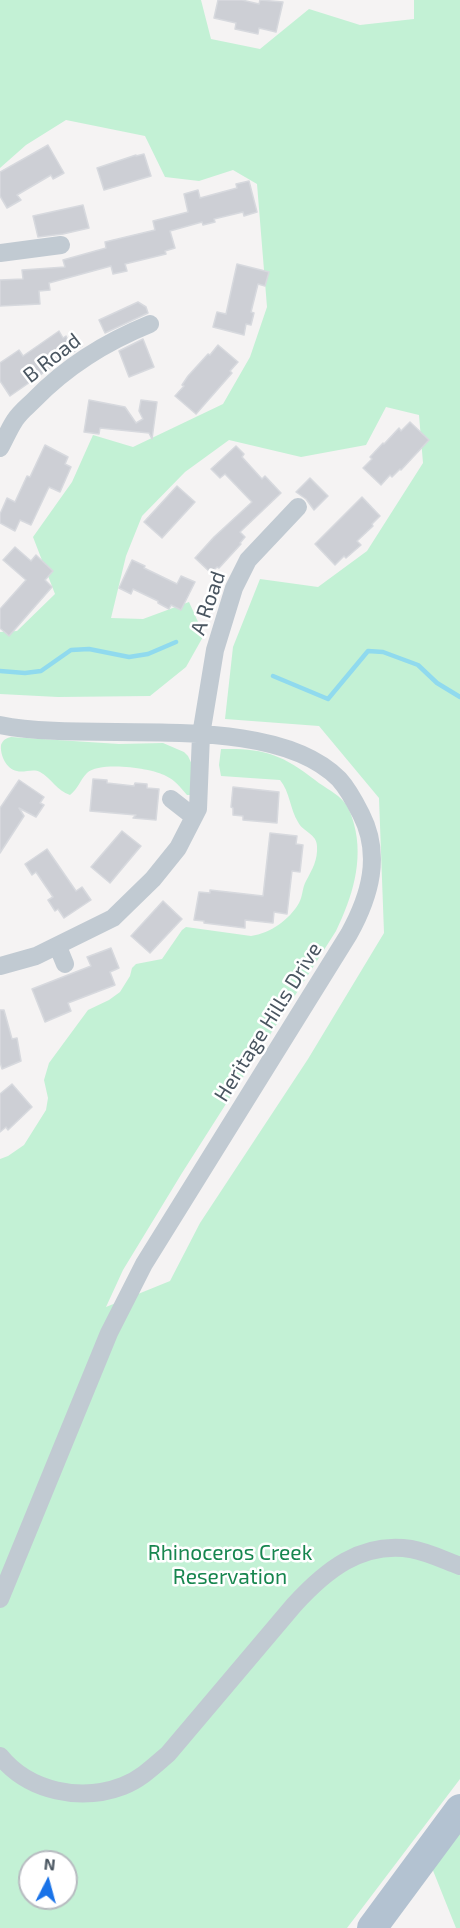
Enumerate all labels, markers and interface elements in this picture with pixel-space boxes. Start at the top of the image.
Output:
street label: B Road [18,328,86,388]
street label: A Road [185,568,231,638]
street label: Heritage Hills Drive [209,938,327,1106]
park label: Rhinoceros Creek Reservation [148,1540,312,1590]
north arrow [18,1850,78,1910]
text: N [43,1854,56,1874]

